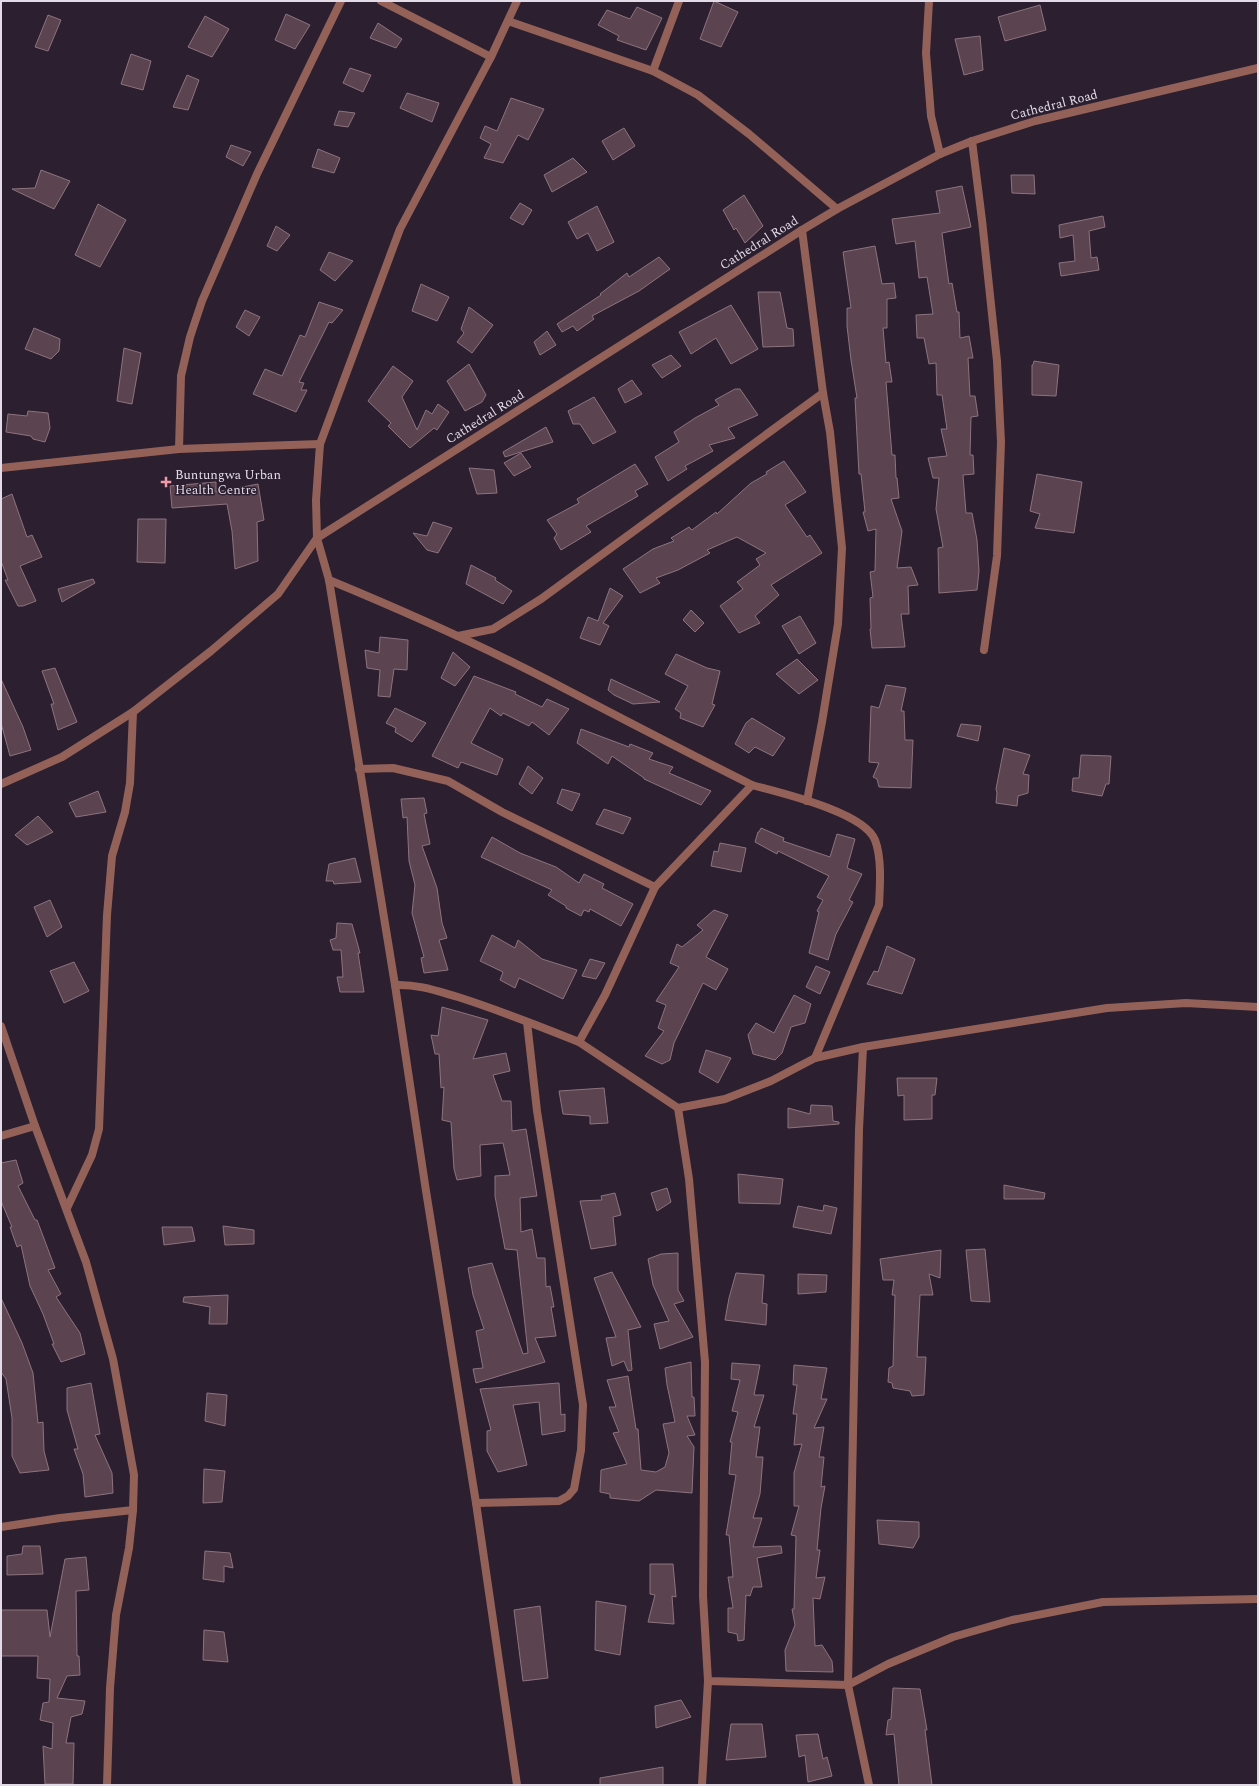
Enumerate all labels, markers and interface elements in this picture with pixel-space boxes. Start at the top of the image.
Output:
street label: Cathedral Road [1008,84,1100,126]
street label: Cathedral Road [716,211,802,275]
street label: Cathedral Road [442,385,528,449]
place label: Buntungwa Urban Health Centre [175,465,281,500]
marker: Buntungwa Urban Health Centre [160,476,172,488]

